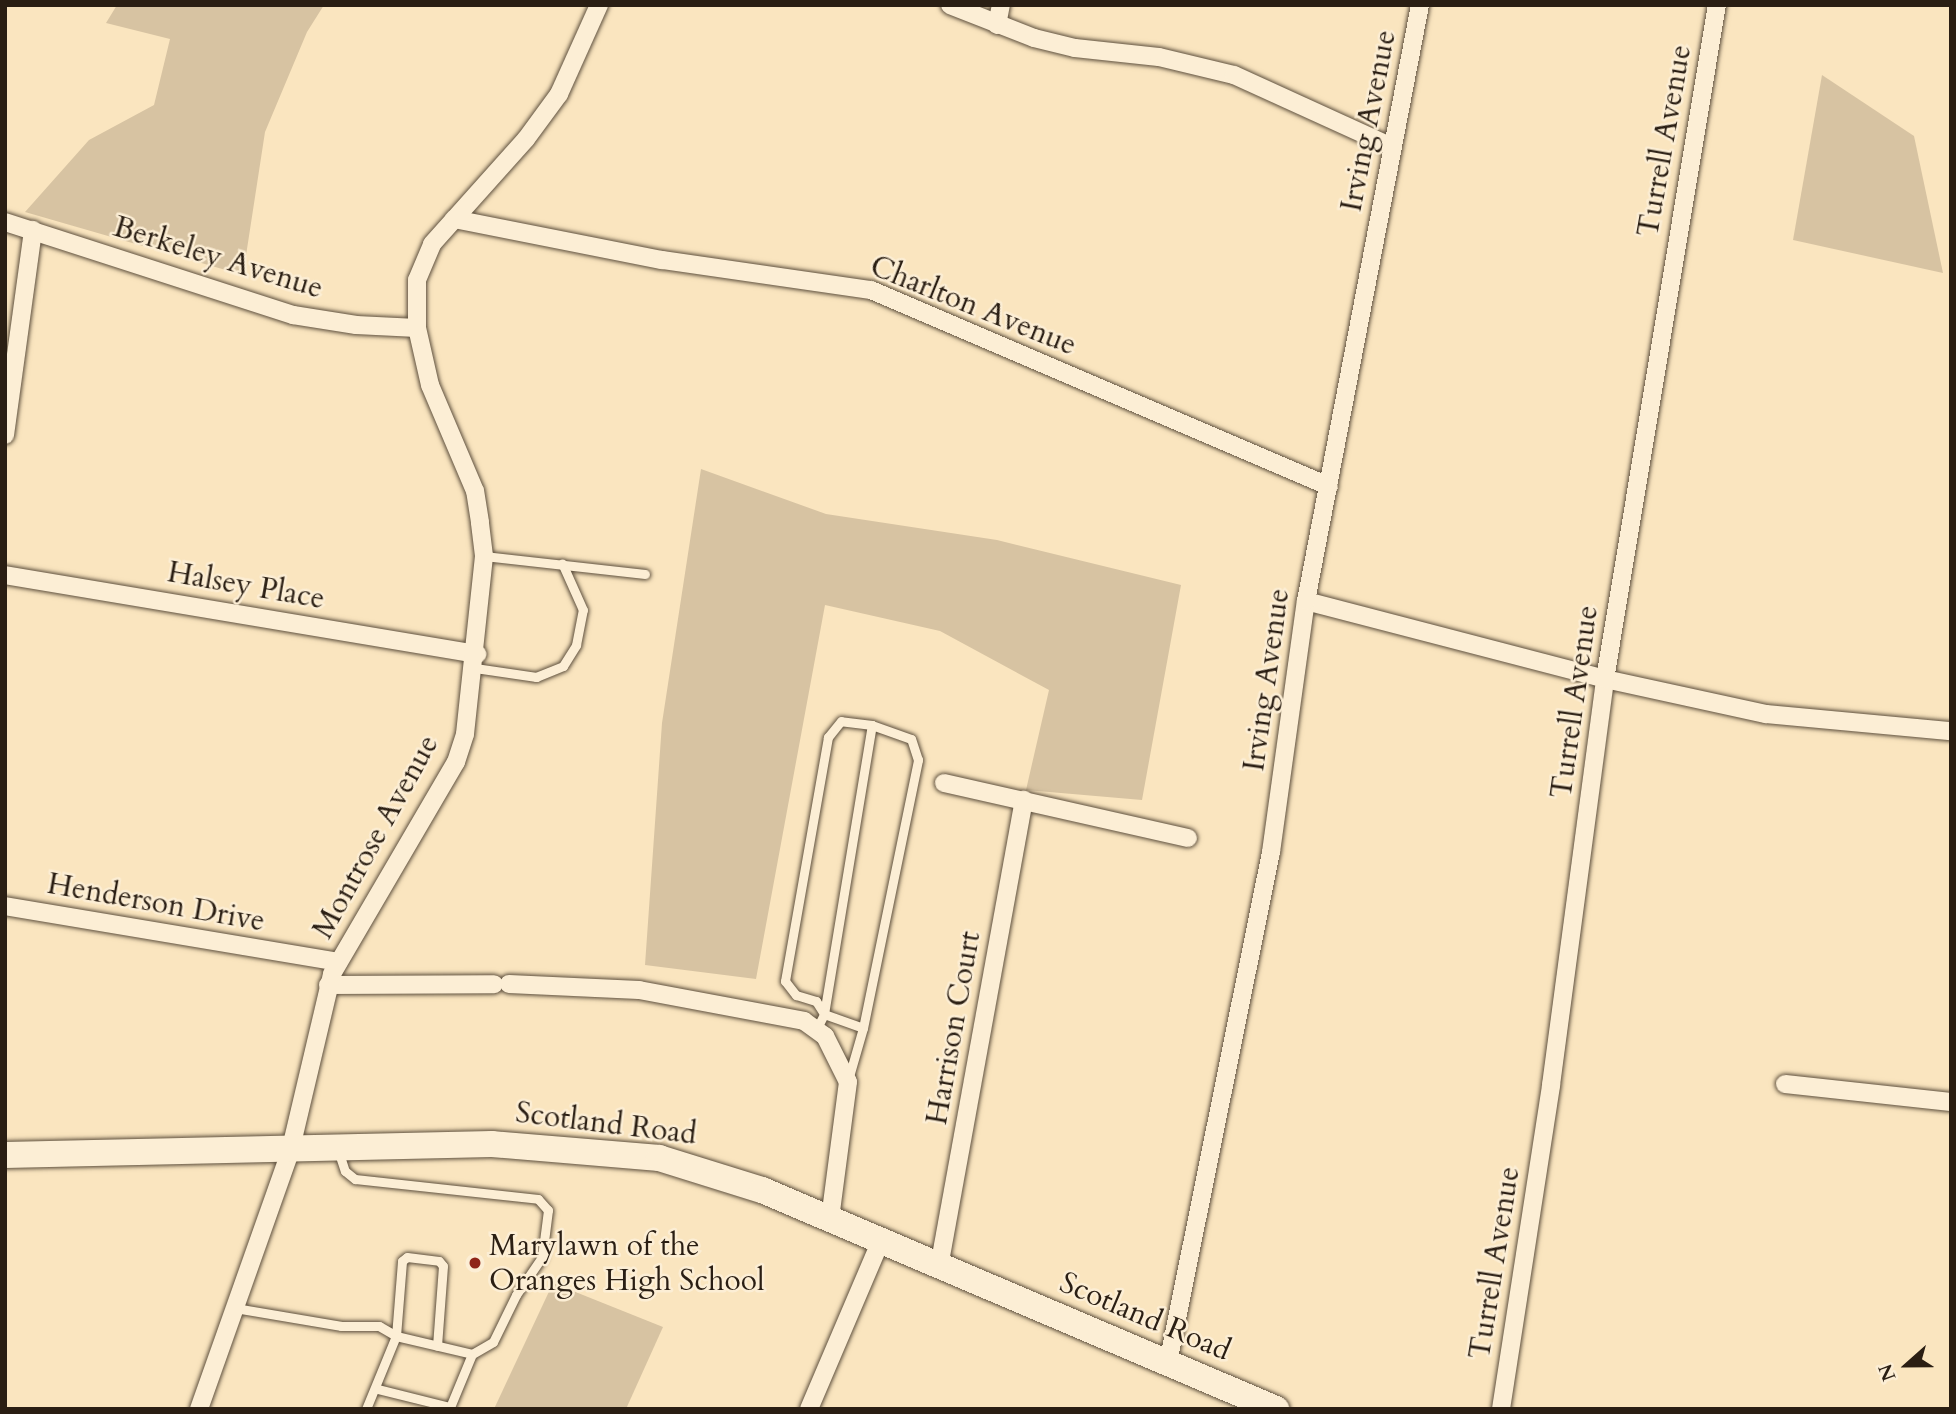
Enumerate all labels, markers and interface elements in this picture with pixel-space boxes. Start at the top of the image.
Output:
street label: Irving Avenue [1334,27,1404,215]
street label: Turrell Avenue [1630,42,1700,240]
street label: Berkeley Avenue [109,209,327,307]
street label: Charlton Avenue [865,248,1081,364]
street label: Halsey Place [165,554,327,618]
street label: Irving Avenue [1236,586,1298,774]
street label: Turrell Avenue [1544,603,1606,801]
street label: Montrose Avenue [305,729,447,945]
street label: Henderson Drive [44,866,268,940]
street label: Harrison Court [919,928,989,1128]
street label: Scotland Road [513,1095,699,1153]
street label: Turrell Avenue [1462,1164,1528,1362]
place label: Marylawn of the Oranges High School [489,1228,765,1298]
marker: Marylawn of the Oranges High School [467,1255,483,1271]
street label: Scotland Road [1054,1265,1236,1369]
north arrow [1872,1330,1942,1400]
text: N [1872,1360,1902,1385]

